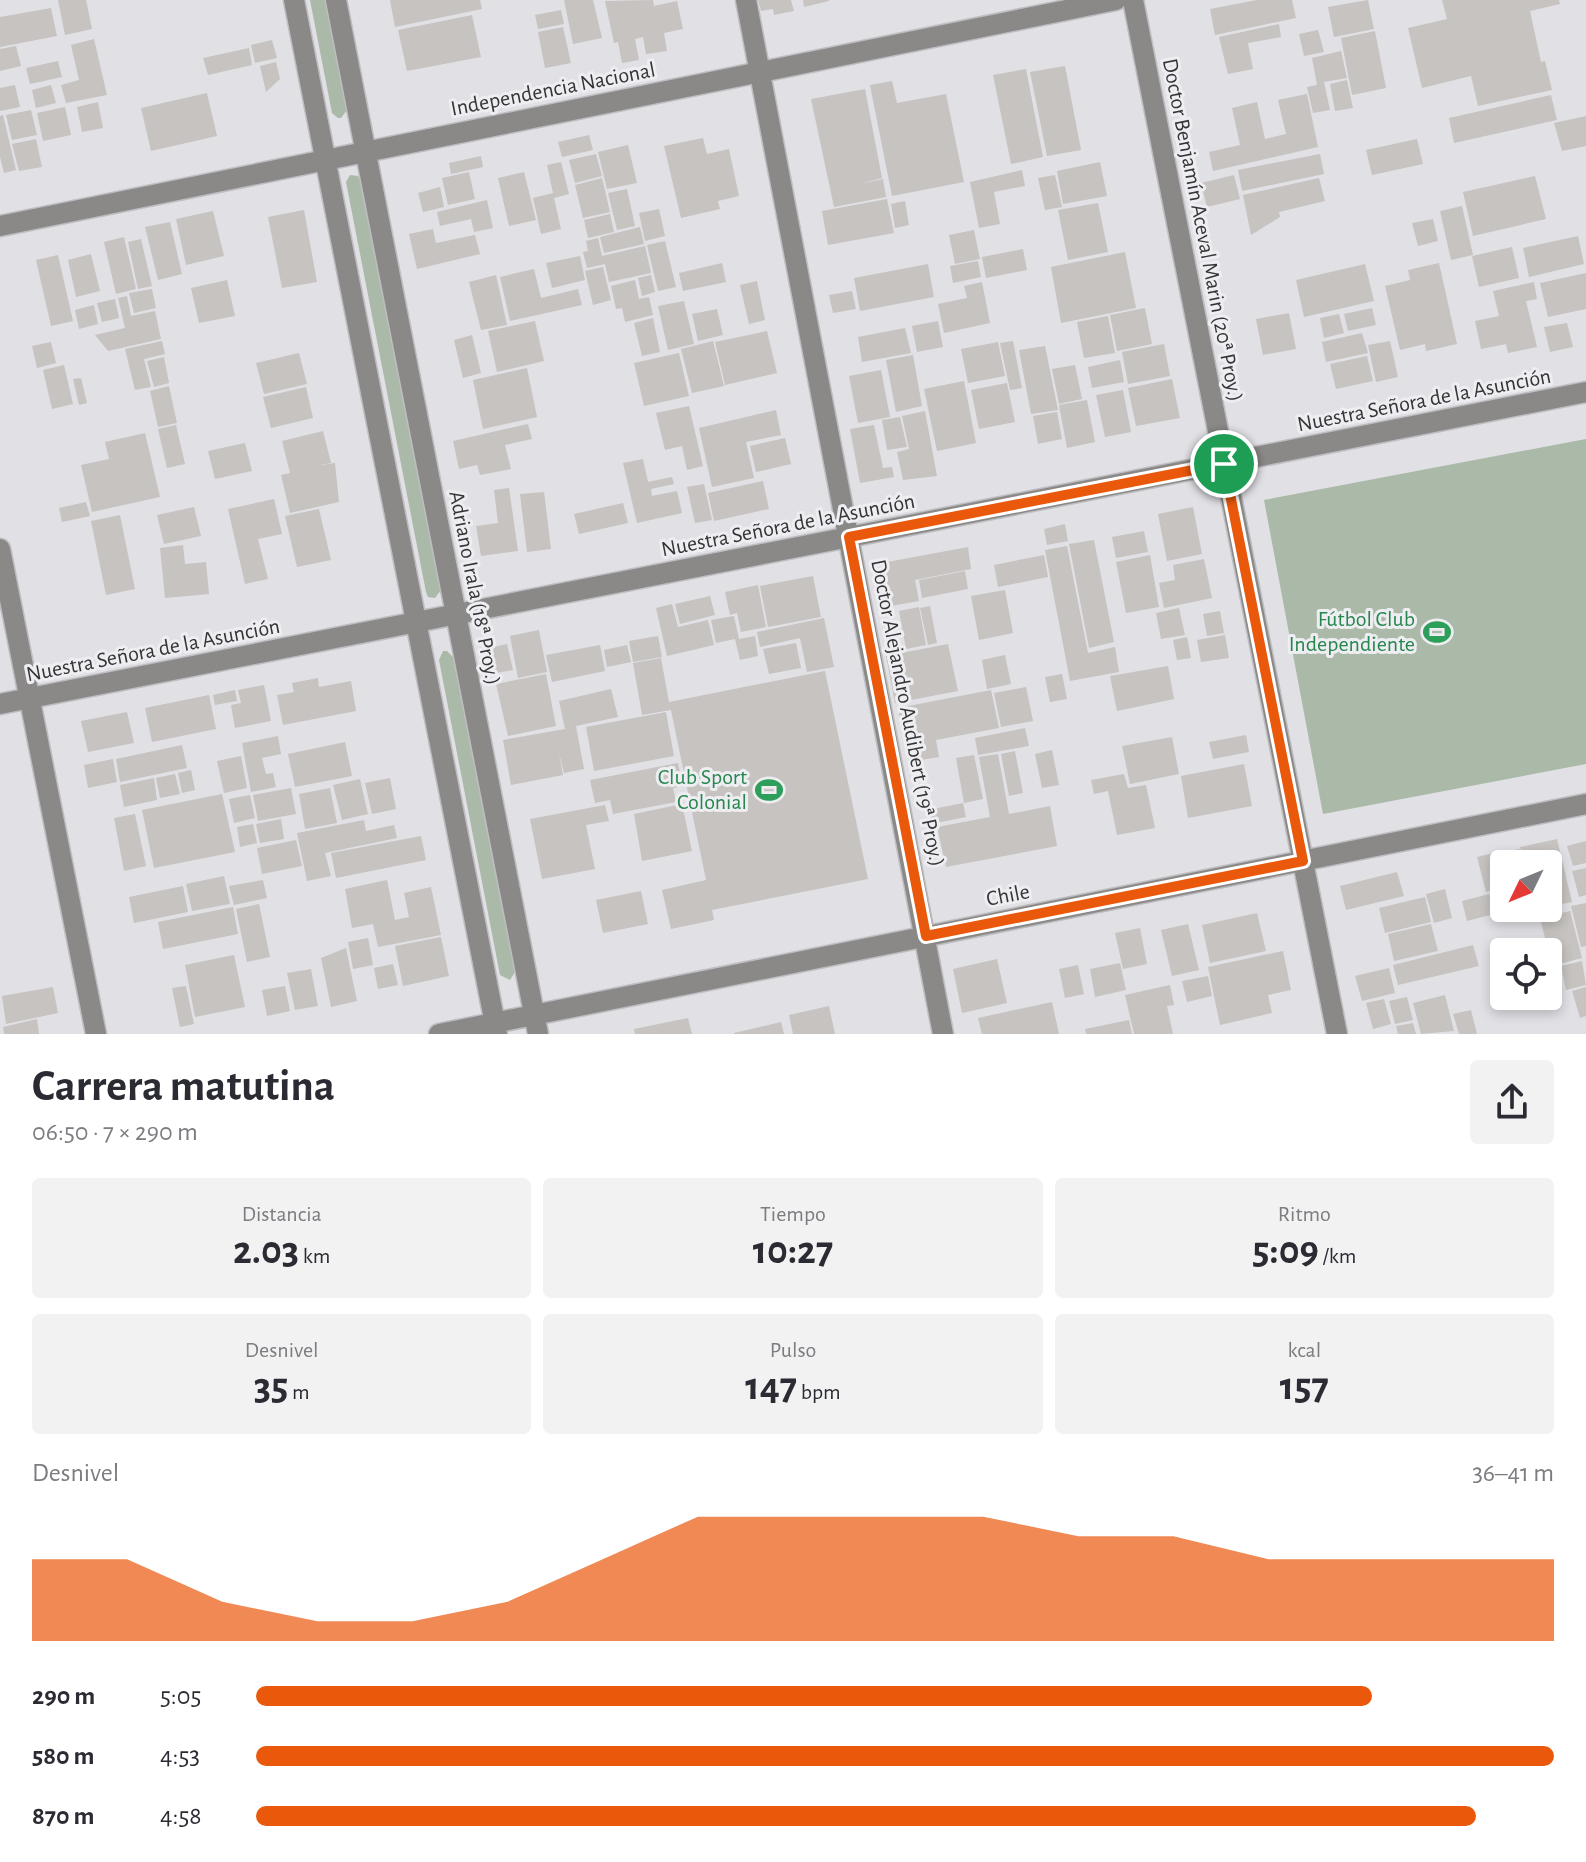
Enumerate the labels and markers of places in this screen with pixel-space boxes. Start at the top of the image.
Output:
pin [1190,430,1258,498]
place label: Fútbol Club Independiente [1289,608,1415,655]
sports icon: Fútbol Club Independiente [1422,617,1452,647]
place label: Club Sport Colonial [658,766,747,813]
sports icon: Club Sport Colonial [754,775,784,805]

